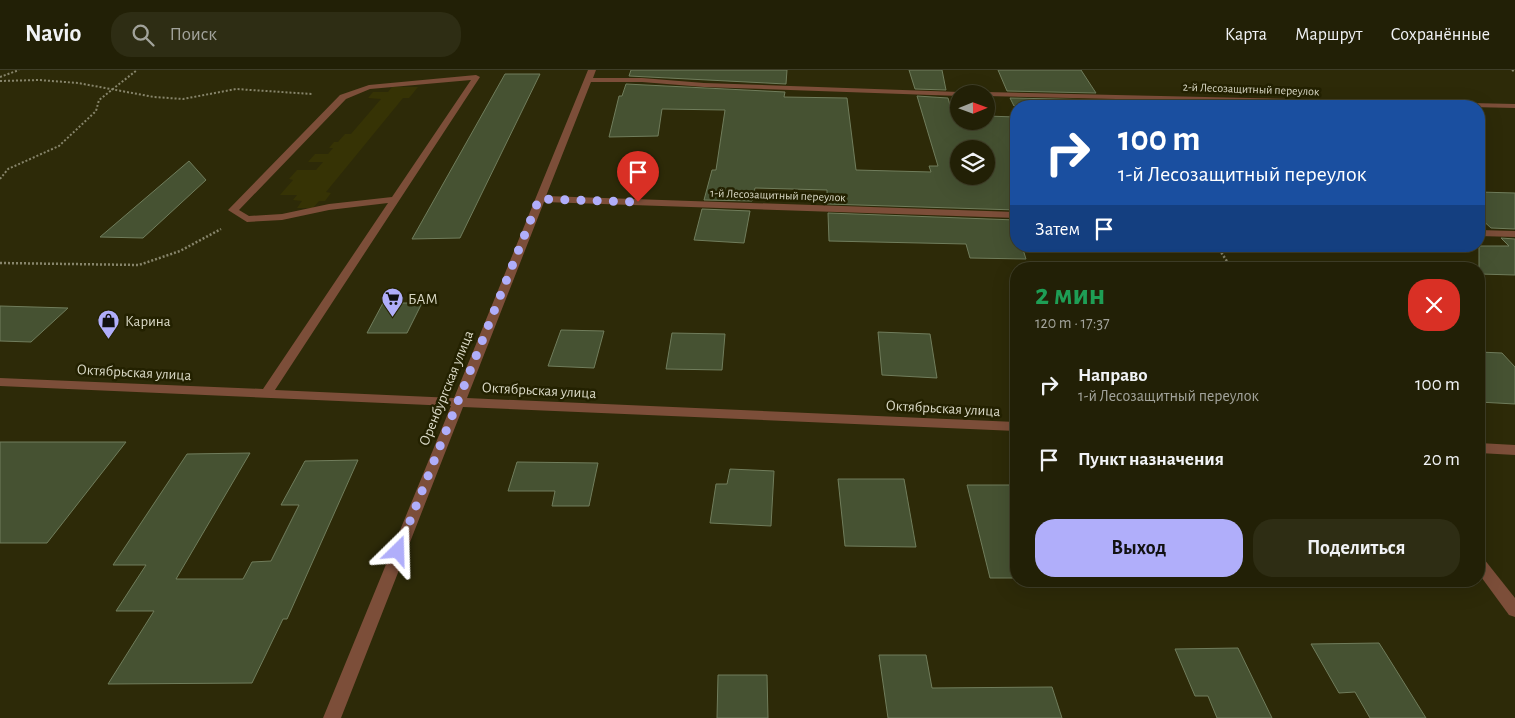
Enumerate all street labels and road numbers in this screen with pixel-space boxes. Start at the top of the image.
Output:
street label: 2-й Лесозащитный переулок [1182,81,1320,98]
street label: 1-й Лесозащитный переулок [710,187,846,204]
street label: Оренбургская улица [416,328,476,448]
street label: Октябрьская улица [76,362,192,383]
street label: Октябрьская улица [481,380,597,401]
street label: Октябрьская улица [885,398,1001,419]

